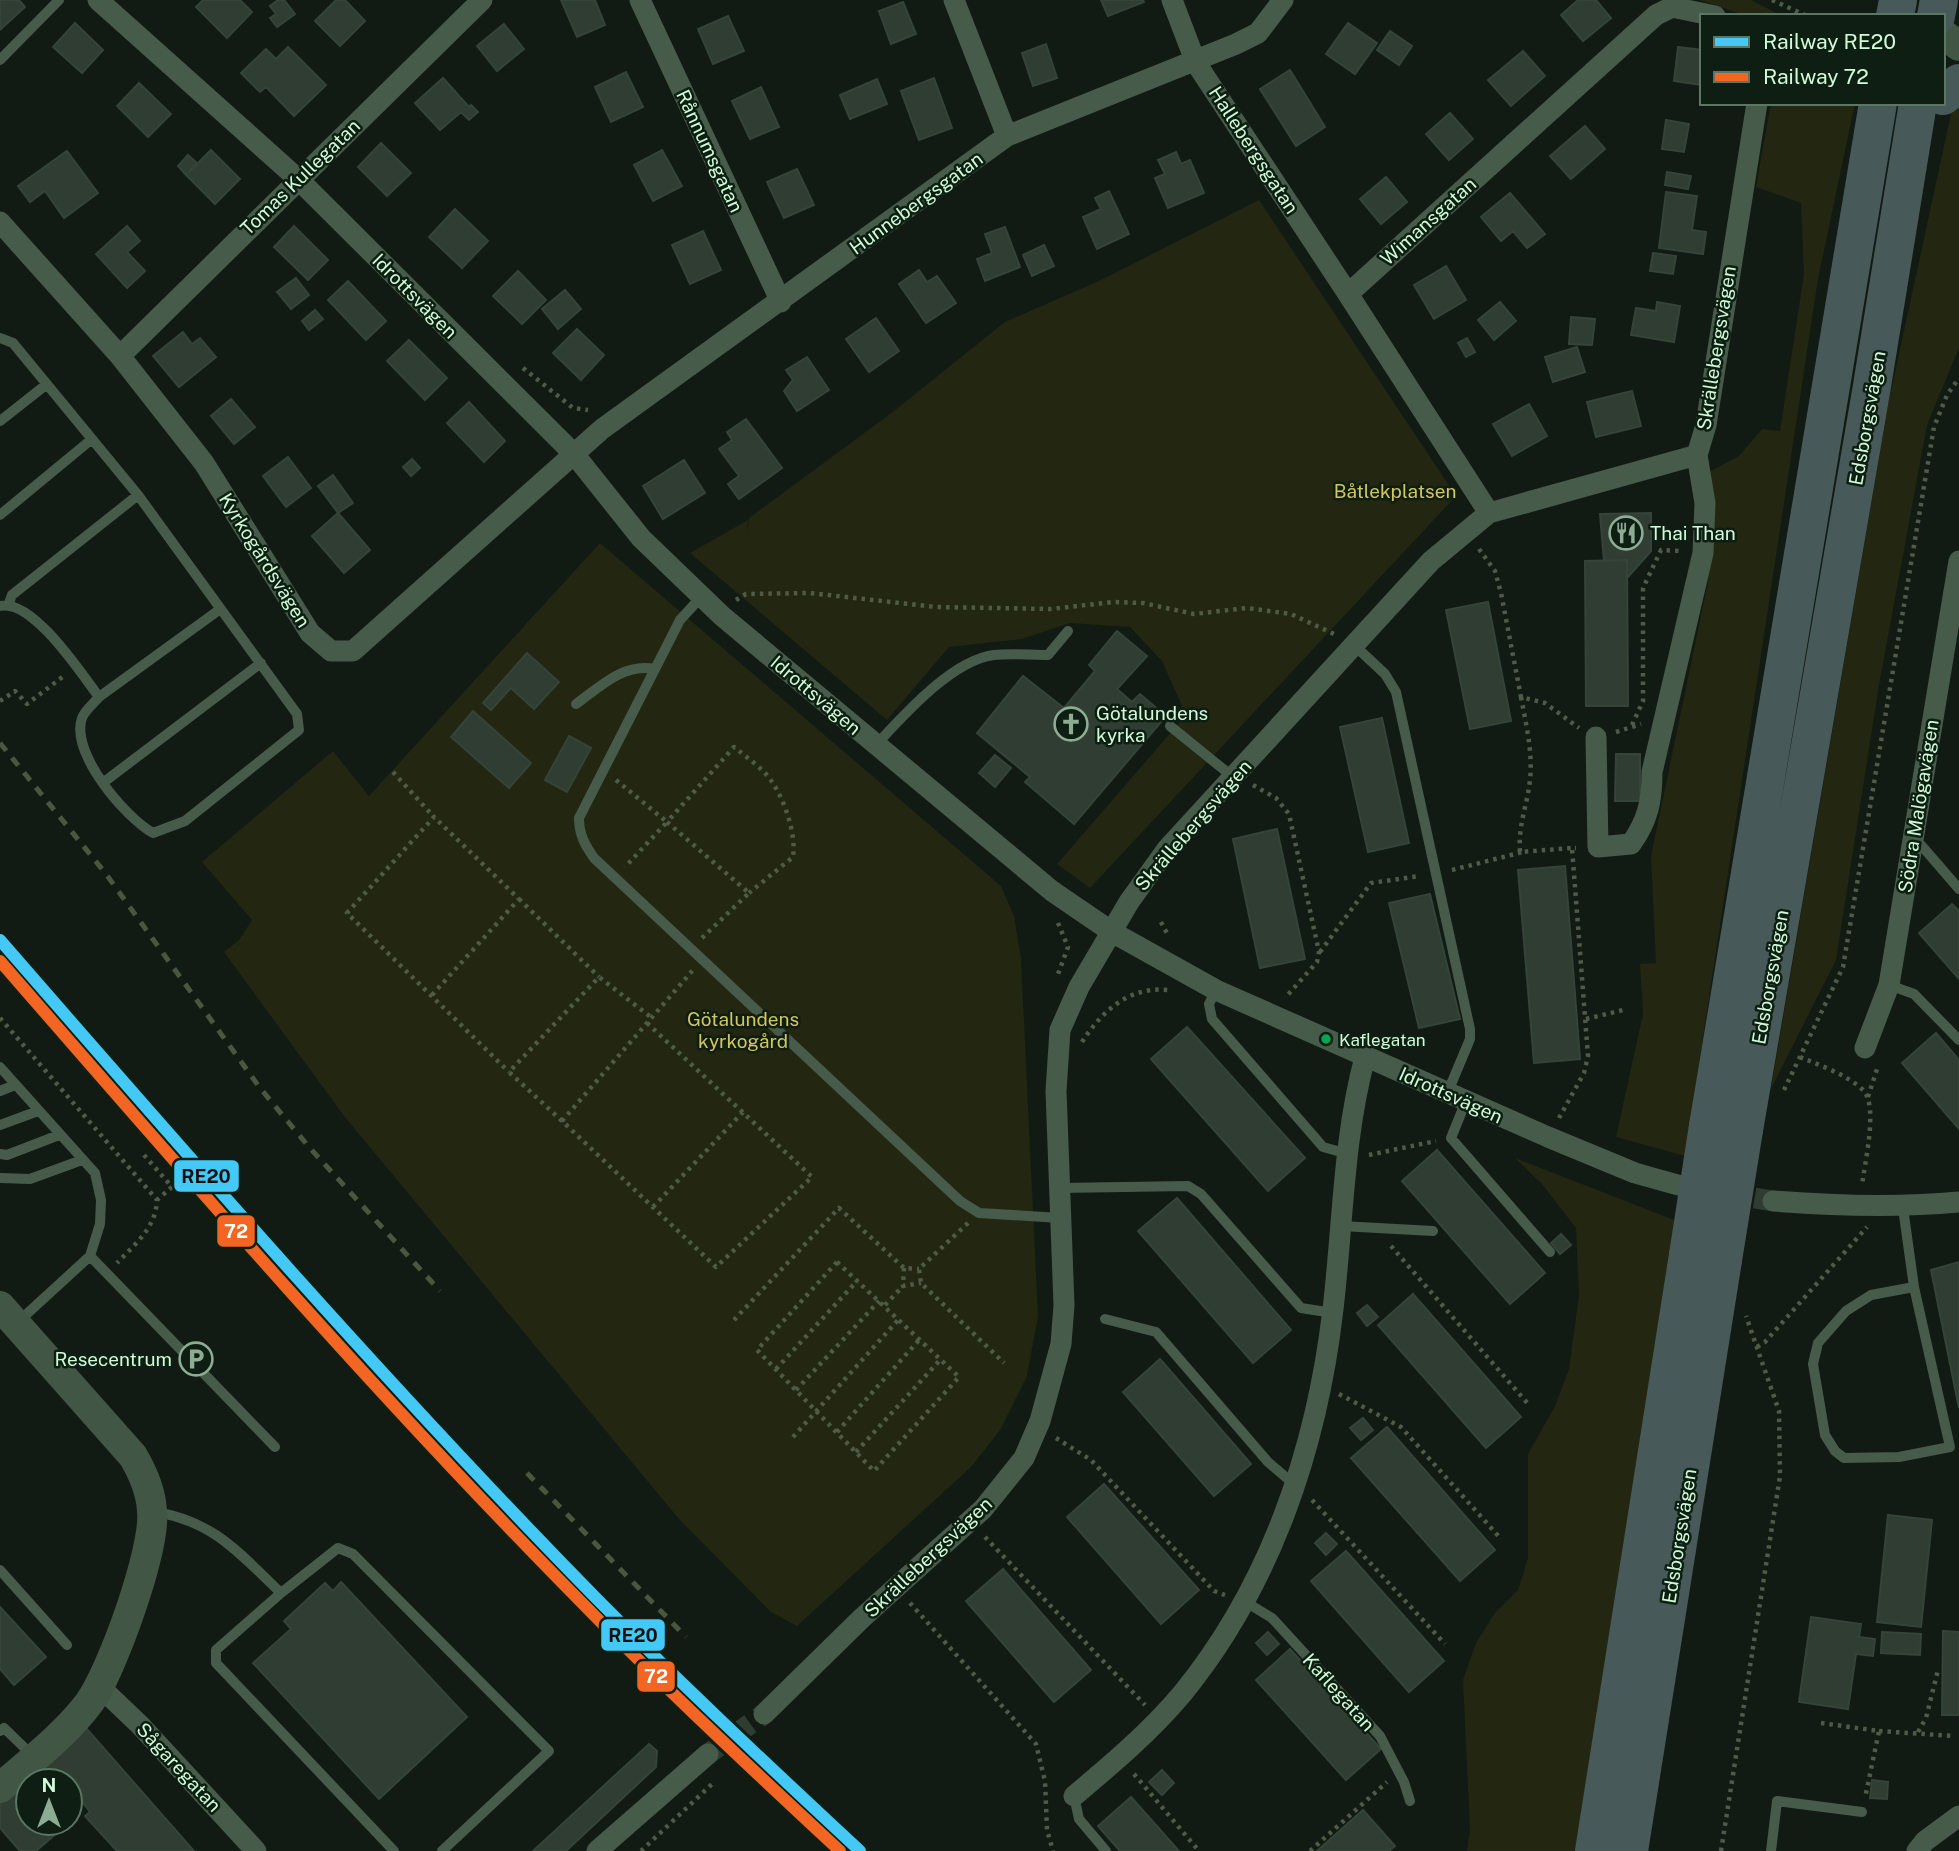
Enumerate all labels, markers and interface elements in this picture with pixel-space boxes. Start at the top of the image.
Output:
legend [1700,14,1945,105]
text: Railway RE20 [1763,29,1896,54]
text: Railway 72 [1763,64,1869,89]
street label: Hallebergsgatan [1205,82,1303,218]
street label: Rånnumsgatan [672,86,748,216]
street label: Tomas Kullegatan [236,115,364,239]
street label: Hunnebergsgatan [845,147,987,259]
street label: Wimansgatan [1376,172,1480,270]
street label: Idrottsvägen [368,249,462,343]
street label: Skrällebergsvägen [1692,264,1740,432]
street label: Edsborgsvägen [1844,349,1890,487]
park label: Båtlekplatsen [1334,480,1456,502]
street label: Kyrkogårdsvägen [215,489,315,631]
restaurant icon: Thai Than [1607,514,1645,552]
place label: Thai Than [1650,522,1736,544]
street label: Idrottsvägen [766,651,866,739]
place label: Götalundens kyrka [1096,702,1208,746]
church icon: Götalundens kyrka [1052,705,1090,743]
street label: Södra Malögavägen [1893,718,1943,894]
street label: Skrällebergsvägen [1130,755,1256,895]
street label: Edsborgsvägen [1747,908,1793,1046]
park label: Götalundens kyrkogård [687,1008,799,1052]
place label: Kaflegatan [1339,1030,1426,1050]
marker: Kaflegatan [1319,1032,1333,1046]
street label: Idrottsvägen [1396,1062,1506,1128]
line badge: RE20 [173,1159,240,1193]
text: RE20 [181,1165,231,1187]
line badge: 72 [216,1214,256,1248]
text: 72 [224,1220,248,1242]
parking icon: Resecentrum [177,1340,215,1378]
place label: Resecentrum [54,1348,172,1370]
street label: Edsborgsvägen [1657,1467,1701,1605]
street label: Skrällebergsvägen [860,1492,996,1622]
line badge: RE20 [600,1618,666,1652]
text: RE20 [608,1624,658,1646]
street label: Kaflegatan [1298,1649,1380,1735]
line badge: 72 [636,1660,676,1693]
text: 72 [644,1665,668,1687]
street label: Sågaregatan [132,1718,226,1816]
north arrow [14,1767,84,1837]
text: N [42,1774,56,1796]

